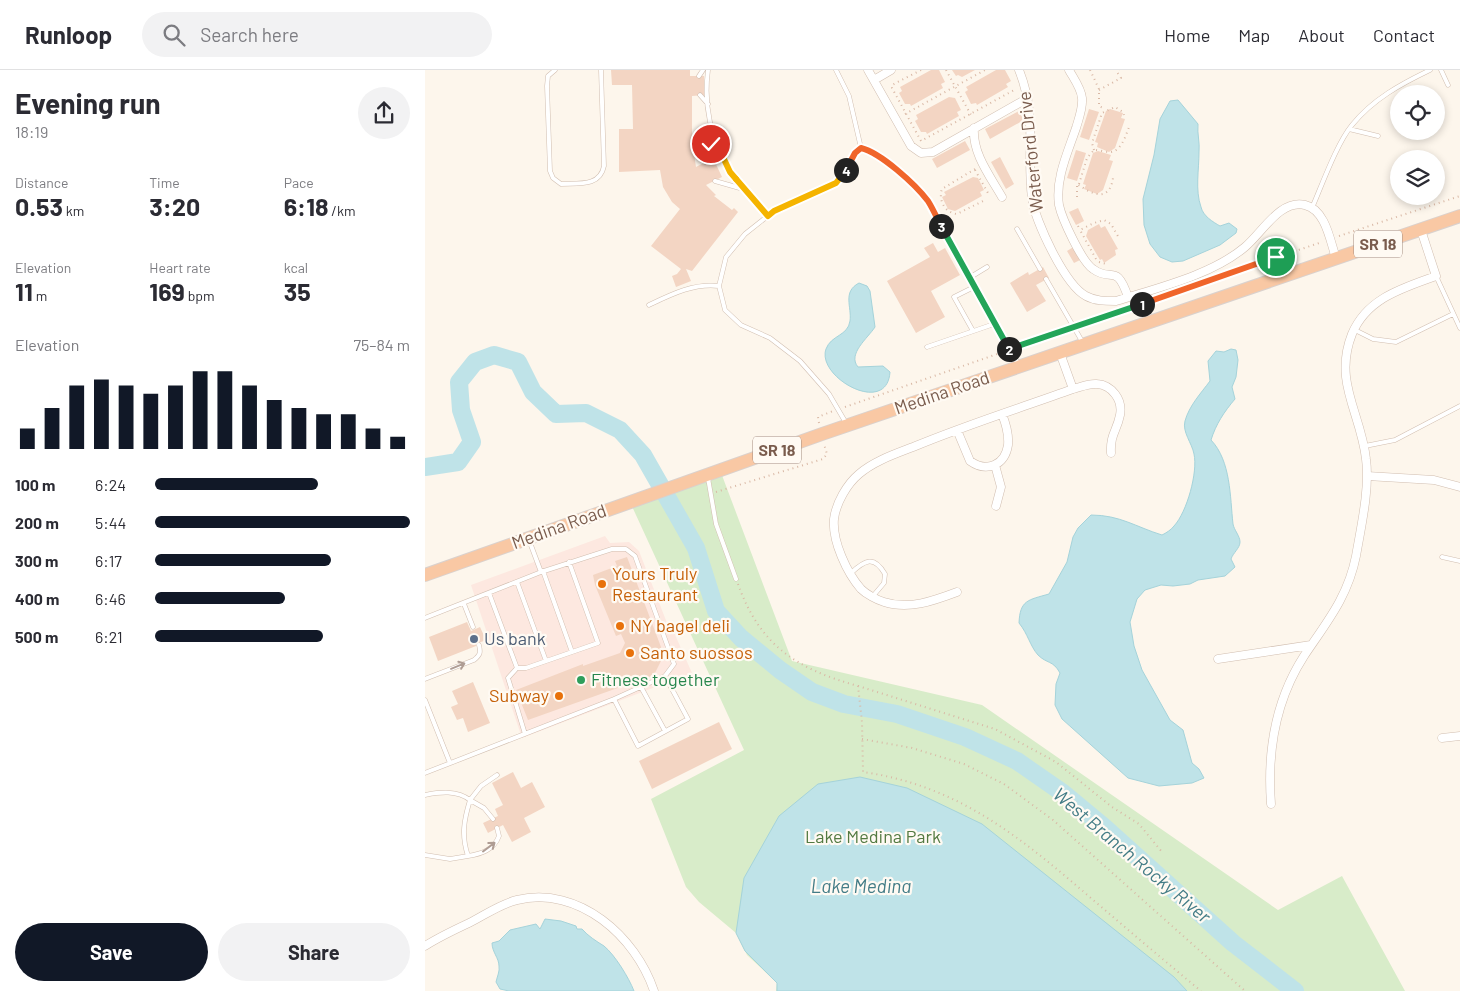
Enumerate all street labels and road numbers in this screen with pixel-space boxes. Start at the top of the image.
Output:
street label: Waterford Drive [1013,90,1047,214]
road number: SR 18 [1354,230,1402,258]
street label: Medina Road [891,366,992,419]
road number: SR 18 [753,436,801,464]
street label: Medina Road [508,499,609,553]

